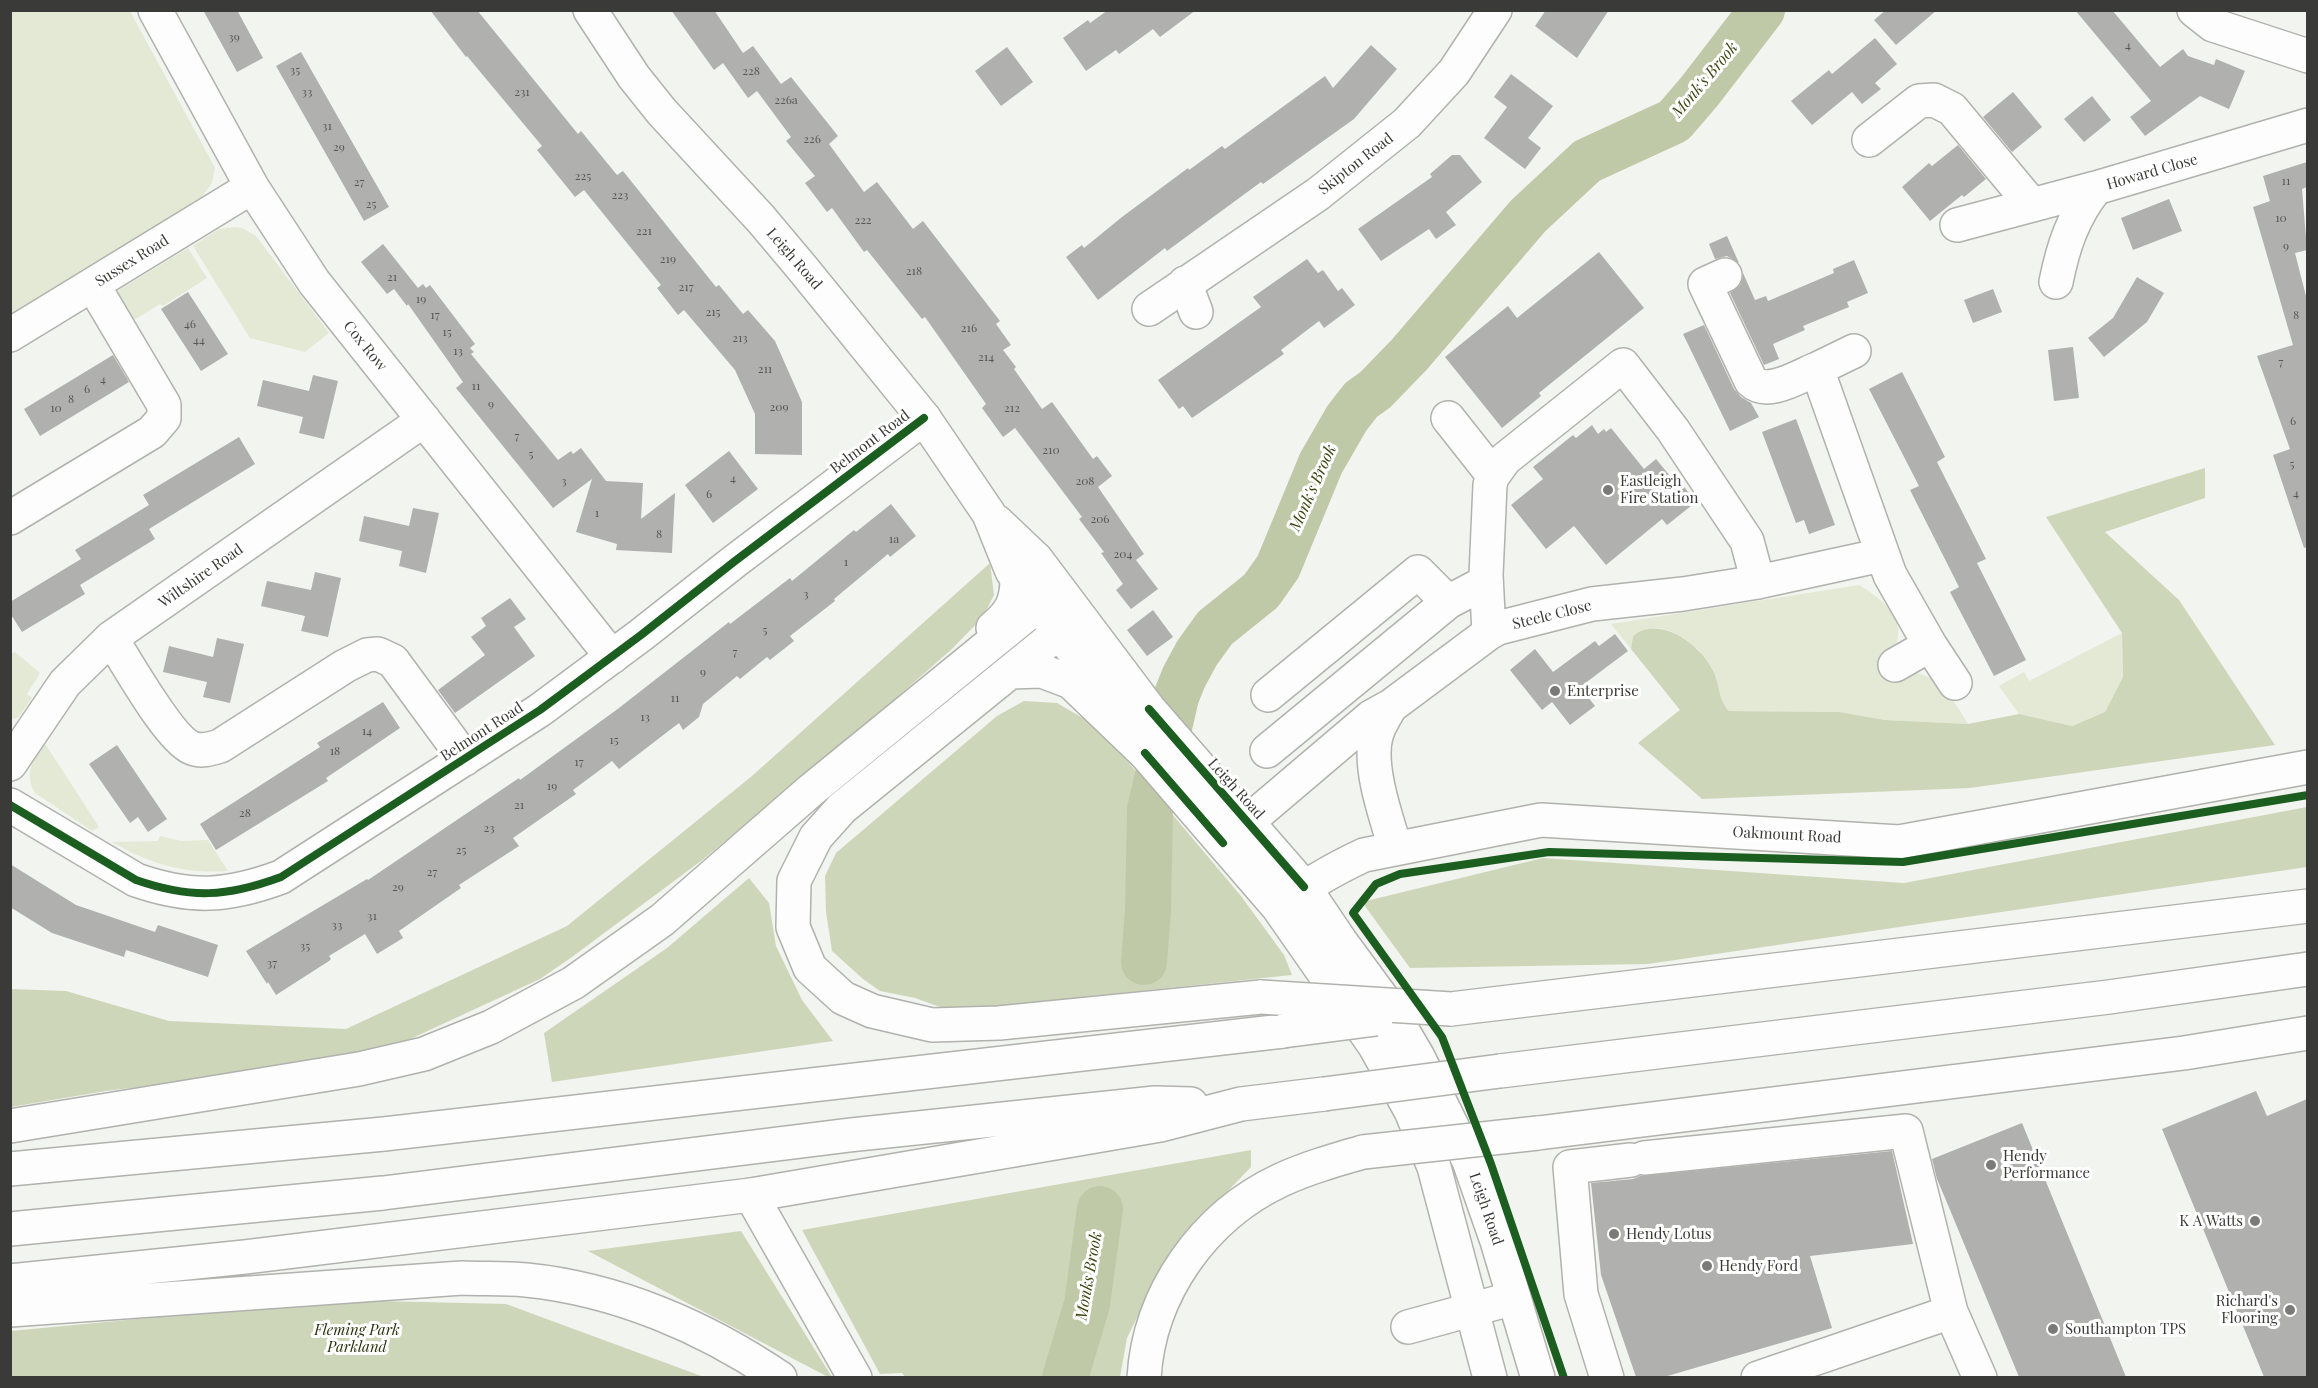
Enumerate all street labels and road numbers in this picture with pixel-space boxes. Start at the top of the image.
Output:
street label: Skipton Road [1315,129,1397,199]
street label: Howard Close [2104,150,2200,194]
street label: Leigh Road [762,225,826,293]
street label: Sussex Road [92,231,172,291]
street label: Cox Row [339,317,391,375]
street label: Belmont Road [827,406,913,478]
street label: Wiltshire Road [155,540,247,612]
street label: Steele Close [1511,596,1593,634]
street label: Belmont Road [437,699,527,765]
street label: Leigh Road [1204,755,1268,823]
street label: Oakmount Road [1732,823,1842,847]
street label: Leigh Road [1465,1170,1507,1248]

